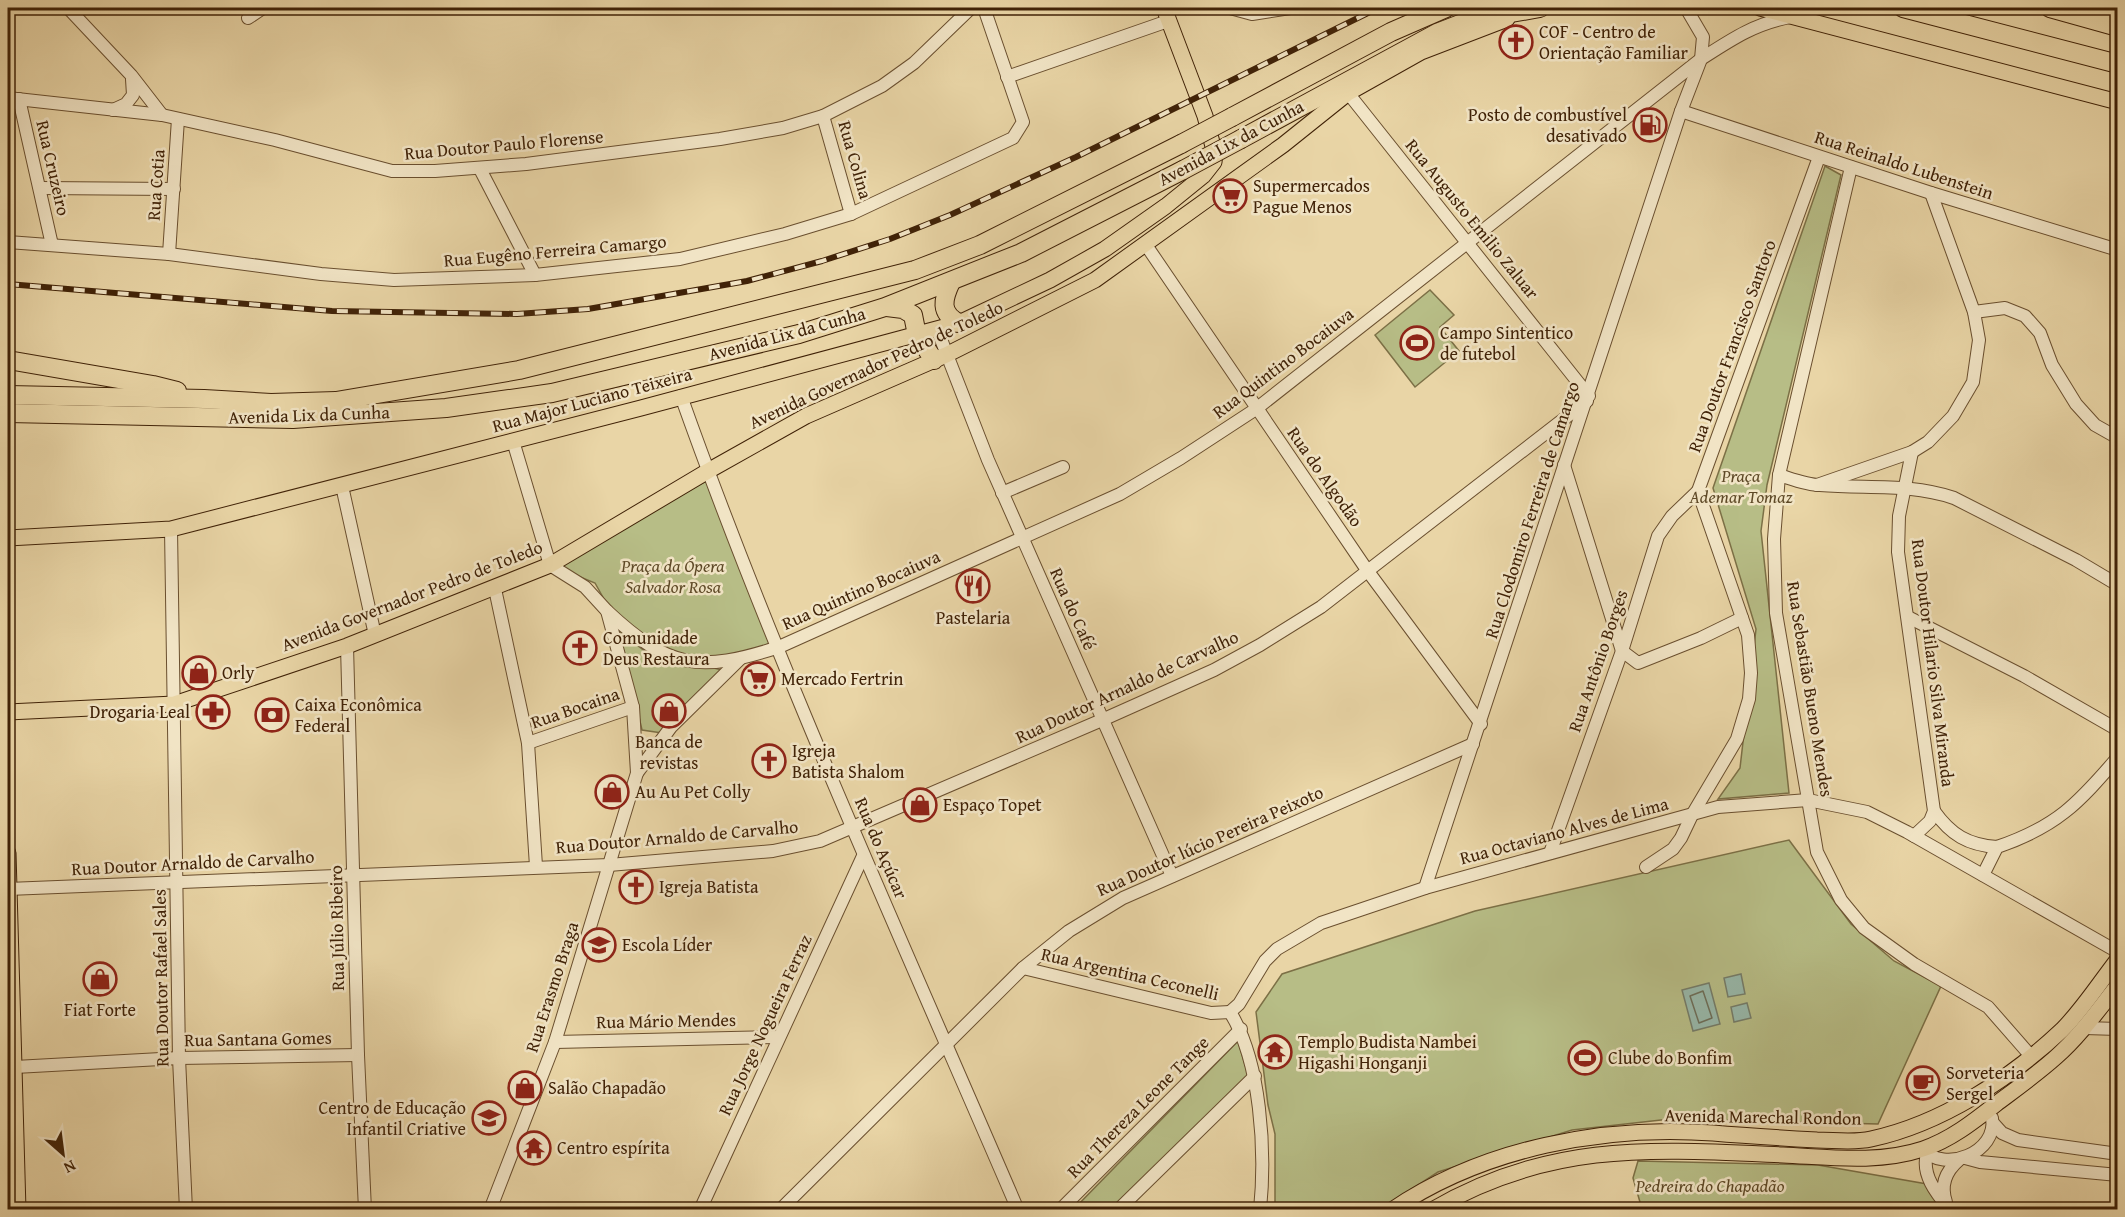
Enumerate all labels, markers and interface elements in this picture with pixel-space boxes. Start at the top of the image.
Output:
place label: COF - Centro de Orientação Familiar [1539,18,1688,66]
church icon: COF - Centro de Orientação Familiar [1498,24,1534,60]
street label: Avenida Lix da Cunha [1153,92,1309,192]
place label: Posto de combustível desativado [1468,101,1627,149]
fuel station icon: Posto de combustível desativado [1632,107,1668,143]
street label: Rua Cruzeiro [29,117,78,218]
street label: Rua Colina [831,118,880,203]
street label: Rua Doutor Paulo Florense [403,122,605,167]
street label: Rua Reinaldo Lubenstein [1811,123,1997,206]
street label: Rua Augusto Emilio Zaluar [1399,133,1546,305]
street label: Rua Cotia [140,148,171,222]
place label: Supermercados Pague Menos [1253,172,1370,220]
supermarket icon: Supermercados Pague Menos [1212,178,1248,214]
street label: Rua Eugêno Ferreira Camargo [442,227,667,274]
street label: Rua Doutor Francisco Santoro [1680,236,1783,456]
street label: Avenida Governador Pedro de Toledo [744,294,1007,435]
street label: Avenida Lix da Cunha [705,299,869,367]
street label: Rua Quintino Bocaiuva [1206,300,1359,425]
place label: Campo Sintentico de futebol [1440,319,1573,367]
sports icon: Campo Sintentico de futebol [1399,325,1435,361]
street label: Rua Major Luciano Teixeira [489,360,695,439]
street label: Rua Clodomiro Ferreira de Camargo [1477,378,1586,642]
street label: Avenida Lix da Cunha [228,398,391,431]
street label: Rua do Algodão [1281,421,1370,532]
park label: Praça Ademar Tomaz [1689,462,1793,510]
street label: Avenida Governador Pedro de Toledo [277,533,546,658]
street label: Rua Doutor Hilario Silva Miranda [1905,538,1962,789]
street label: Rua Quintino Bocaiuva [777,542,945,637]
park label: Praça da Ópera Salvador Rosa [620,552,725,600]
street label: Rua do Café [1043,563,1104,654]
restaurant icon: Pastelaria [955,568,991,604]
street label: Rua Sebastião Bueno Mendes [1780,579,1841,799]
street label: Rua Antônio Borges [1561,586,1635,736]
place label: Pastelaria [936,604,1011,631]
street label: Rua Doutor Arnaldo de Carvalho [1011,623,1243,750]
place label: Comunidade Deus Restaura [603,624,710,672]
church icon: Comunidade Deus Restaura [562,630,598,666]
shop icon: Orly [181,655,217,691]
place label: Orly [222,659,254,686]
supermarket icon: Mercado Fertrin [740,661,776,697]
place label: Mercado Fertrin [781,665,903,692]
street label: Rua Bocaina [527,680,623,735]
place label: Caixa Econômica Federal [295,691,422,739]
shop icon: Banca de revistas [651,693,687,729]
pharmacy icon: Drogaria Leal [195,694,231,730]
bank icon: Caixa Econômica Federal [254,697,290,733]
place label: Drogaria Leal [90,698,190,725]
place label: Banca de revistas [635,728,703,776]
place label: Igreja Batista Shalom [792,737,905,785]
church icon: Igreja Batista Shalom [751,743,787,779]
shop icon: Au Au Pet Colly [594,774,630,810]
place label: Au Au Pet Colly [635,778,751,805]
street label: Rua Doutor lúcio Pereira Peixoto [1092,778,1327,903]
shop icon: Espaço Topet [902,787,938,823]
street label: Rua Octaviano Alves de Lima [1457,790,1672,871]
place label: Espaço Topet [943,791,1042,818]
street label: Rua do Açúcar [848,793,915,903]
street label: Rua Doutor Arnaldo de Carvalho [555,812,799,861]
street label: Rua Doutor Arnaldo de Carvalho [71,843,315,882]
street label: Rua Júlio Ribeiro [322,865,351,991]
church icon: Igreja Batista [618,869,654,905]
place label: Igreja Batista [659,873,759,900]
street label: Rua Doutor Rafael Sales [145,889,176,1067]
street label: Rua Erasmo Braga [518,918,586,1056]
school or university icon: Escola Líder [581,927,617,963]
street label: Rua Jorge Nogueira Ferraz [711,930,818,1120]
place label: Escola Líder [622,931,713,958]
street label: Rua Argentina Ceconelli [1039,940,1222,1007]
shop icon: Fiat Forte [82,961,118,997]
place label: Fiat Forte [64,996,136,1023]
street label: Rua Mário Mendes [596,1006,736,1035]
street label: Rua Santana Gomes [184,1024,332,1053]
place label: Templo Budista Nambei Higashi Honganji [1298,1028,1477,1076]
street label: Rua Thereza Leone Tange [1060,1029,1215,1184]
temple icon: Templo Budista Nambei Higashi Honganji [1257,1034,1293,1070]
sports icon: Clube do Bonfim [1567,1040,1603,1076]
place label: Clube do Bonfim [1608,1044,1732,1071]
place label: Sorveteria Sergel [1946,1059,2025,1107]
cafe icon: Sorveteria Sergel [1905,1065,1941,1101]
shop icon: Salão Chapadão [507,1070,543,1106]
place label: Salão Chapadão [548,1074,666,1101]
place label: Centro de Educação Infantil Criative [318,1094,466,1142]
school or university icon: Centro de Educação Infantil Criative [471,1100,507,1136]
street label: Avenida Marechal Rondon [1664,1101,1862,1132]
north arrow [33,1124,93,1184]
temple icon: Centro espírita [516,1130,552,1166]
place label: Centro espírita [557,1134,670,1161]
text: N [59,1154,80,1180]
park label: Pedreira do Chapadão [1635,1172,1785,1199]

